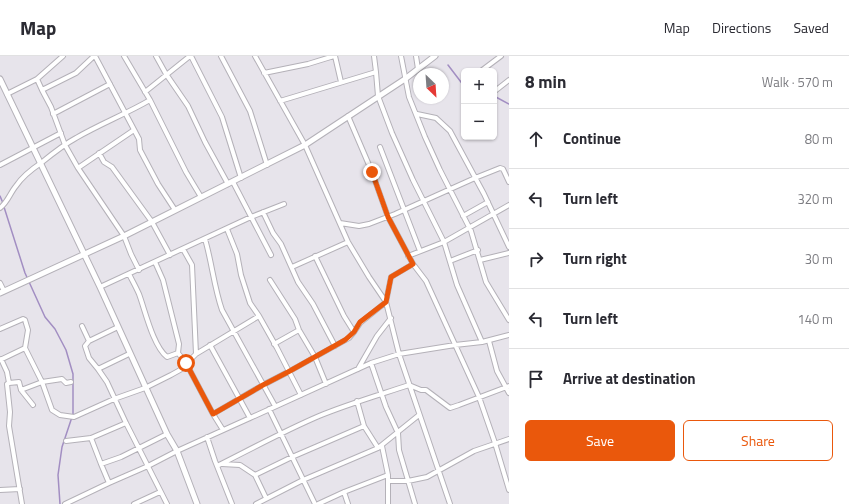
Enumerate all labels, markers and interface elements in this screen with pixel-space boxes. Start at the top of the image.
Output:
text: Map [20,13,56,42]
text: Map [664,17,690,38]
text: Directions [712,17,771,38]
text: Saved [793,17,829,38]
north arrow [413,68,449,104]
map controls [461,68,497,140]
button: + [461,68,497,104]
text: 8 min [525,69,566,95]
text: Walk · 570 m [762,72,833,92]
button: − [461,104,497,140]
text: Continue [563,127,621,150]
icon: ahead [525,128,547,150]
text: 80 m [805,129,833,149]
route end [363,163,381,181]
text: Turn left [563,187,618,210]
icon: left [525,188,547,210]
text: 320 m [797,189,833,209]
text: Turn right [563,247,627,270]
icon: right [525,248,547,270]
text: 30 m [805,249,833,269]
text: Turn left [563,307,618,330]
icon: left [525,308,547,330]
text: 140 m [797,309,833,329]
route start [177,354,195,372]
text: Arrive at destination [563,367,696,390]
icon: arrive [525,368,547,390]
button: Save [525,420,675,461]
button: Share [683,420,833,461]

